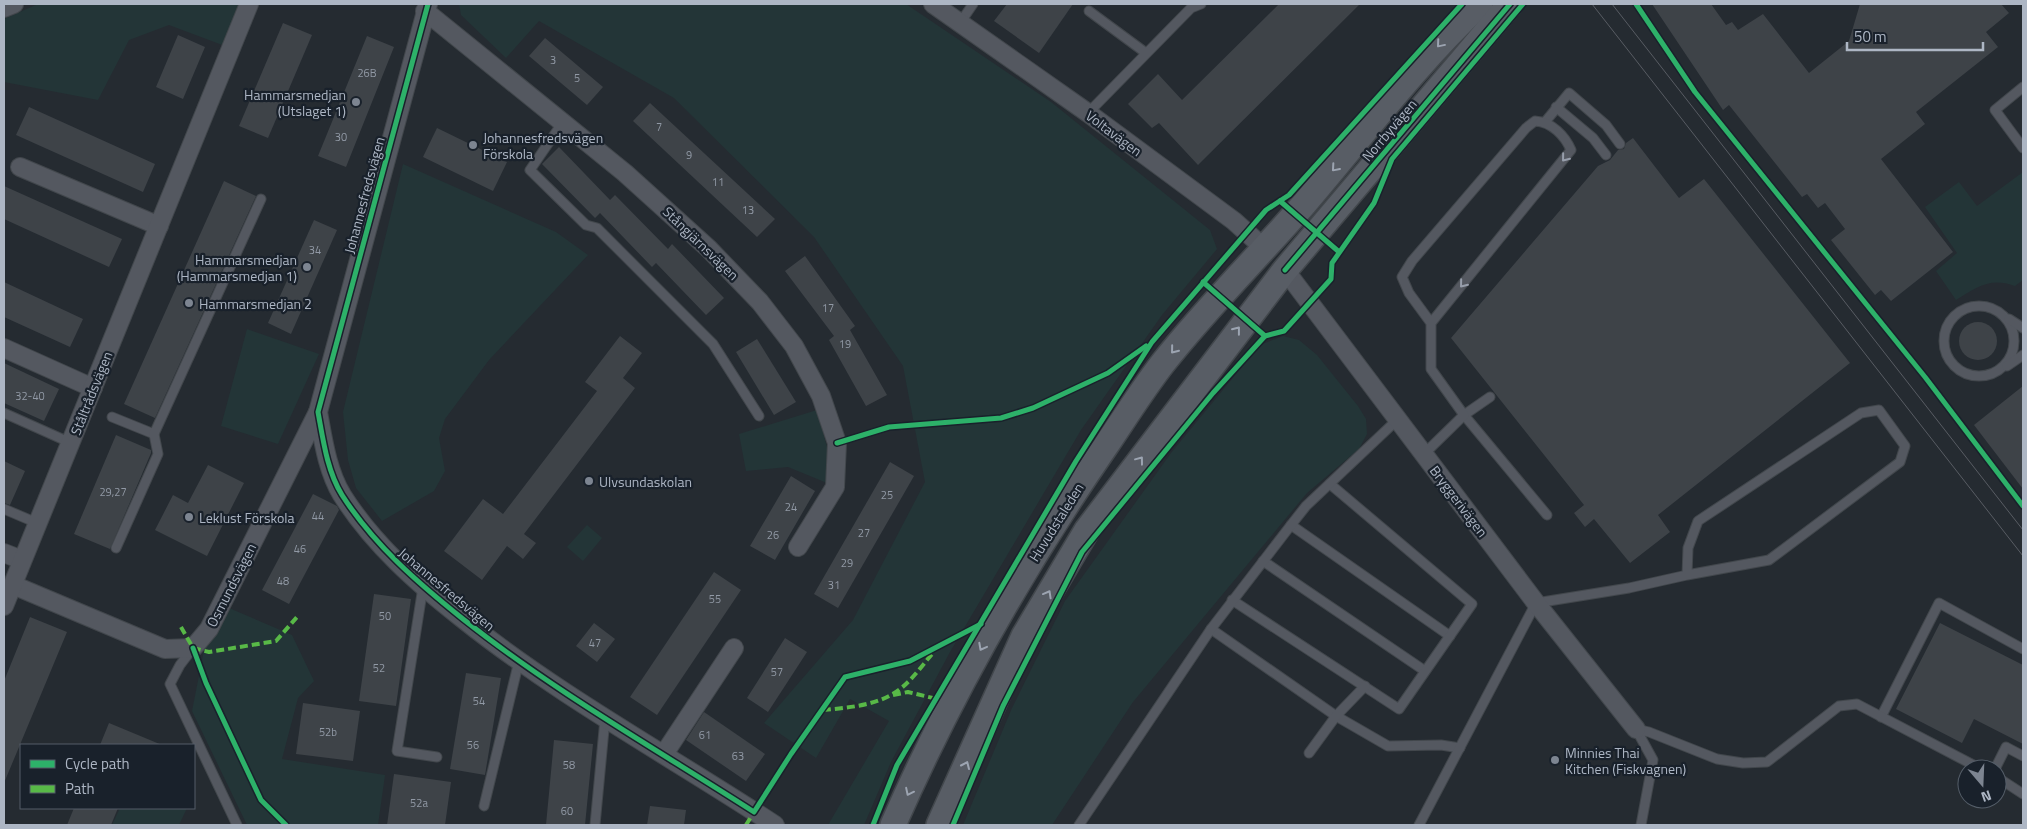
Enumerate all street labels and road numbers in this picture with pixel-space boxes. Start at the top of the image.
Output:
street label: Norrbyvägen [1357,94,1421,166]
street label: Voltavägen [1081,105,1147,161]
street label: Johannesfredsvägen [338,134,390,256]
street label: Stångjärnsvägen [658,201,744,285]
street label: Ståltrådsvägen [65,348,117,438]
street label: Bryggerivägen [1425,461,1493,541]
street label: Huvudstaleden [1023,479,1089,565]
street label: Osmundsvägen [201,539,261,631]
street label: Johannesfredsvägen [394,542,500,636]

